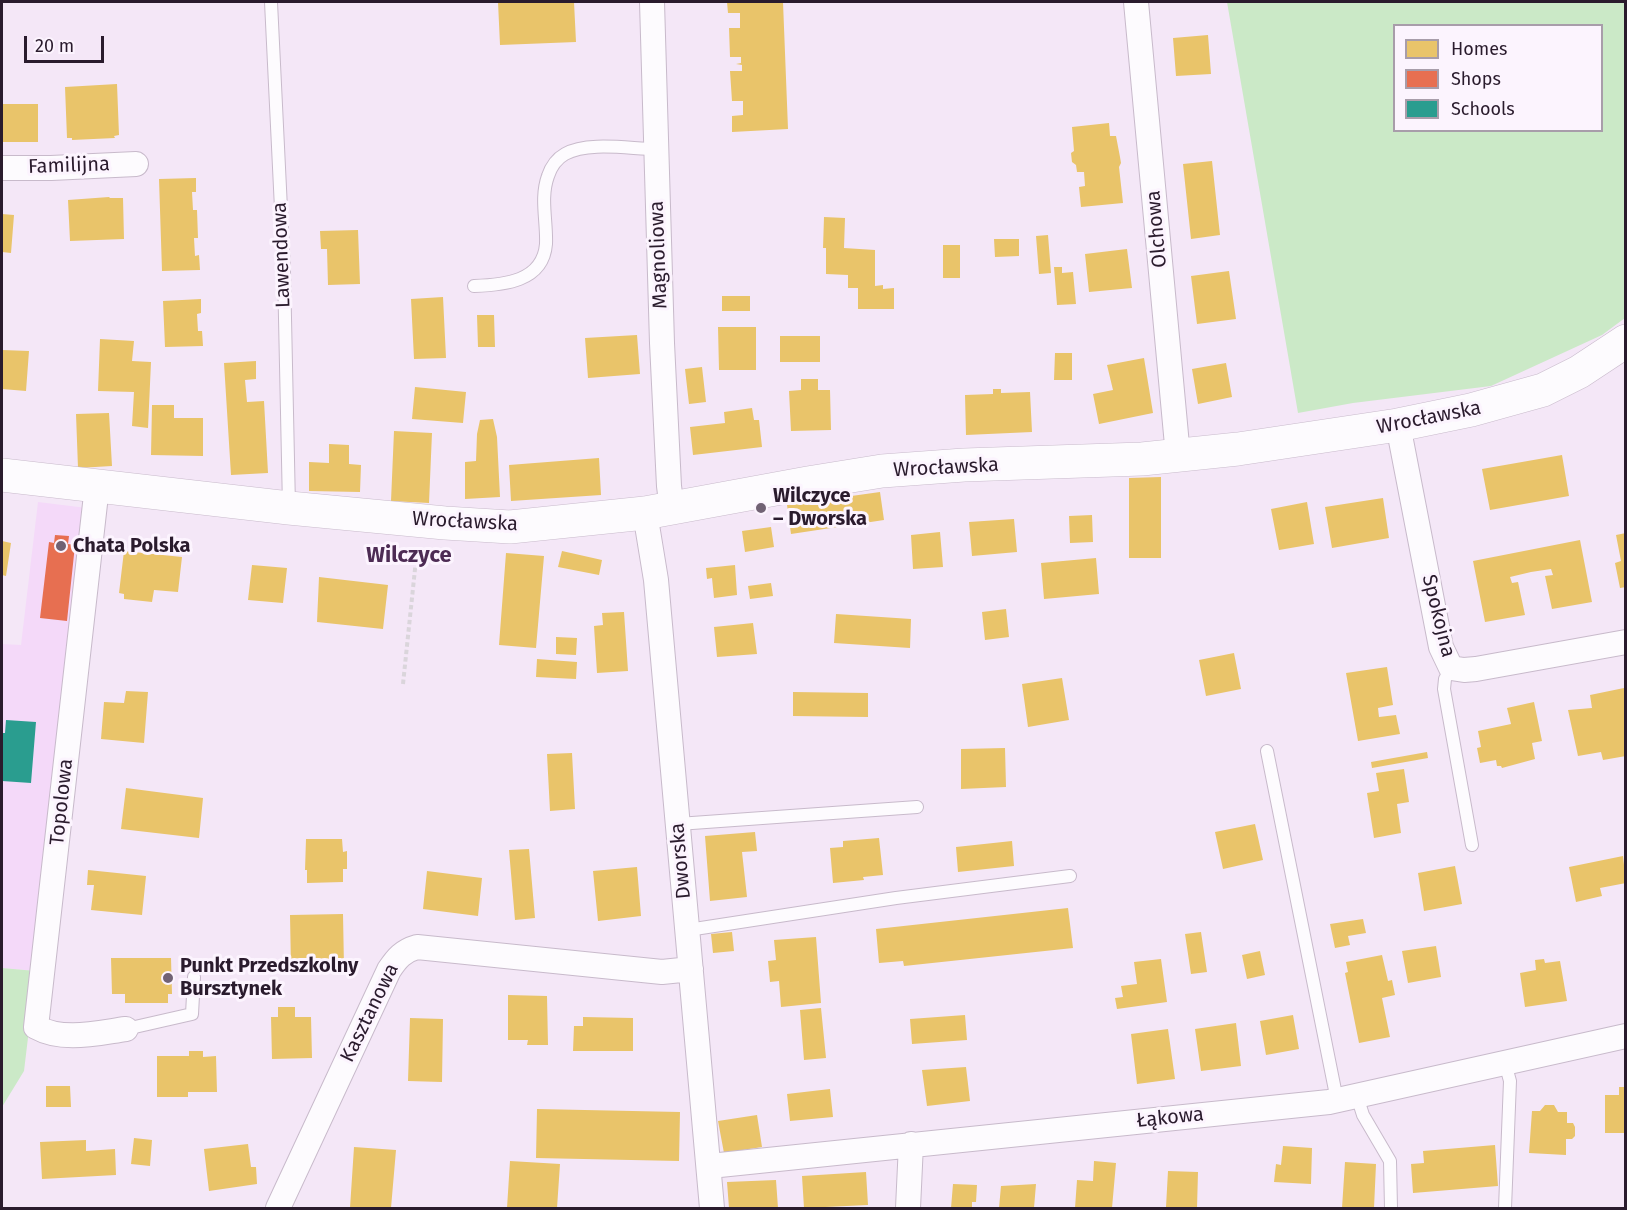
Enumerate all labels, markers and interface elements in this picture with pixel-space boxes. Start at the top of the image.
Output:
scale bar [27,24,106,62]
legend [1393,24,1603,132]
text: 20 m [35,35,74,57]
text: Homes [1451,38,1507,60]
text: Shops [1451,68,1501,90]
text: Schools [1451,98,1515,120]
street label: Familijna [28,153,110,179]
street label: Olchowa [1142,189,1172,269]
street label: Magnoliowa [645,201,673,309]
street label: Lawendowa [268,202,296,308]
street label: Wrocławska [1375,396,1483,440]
street label: Wrocławska [893,453,999,483]
place label: Wilczyce – Dworska [773,484,867,531]
marker: Wilczyce – Dworska [754,501,768,515]
street label: Wrocławska [412,507,518,537]
place label: Chata Polska [73,534,190,558]
marker: Chata Polska [54,539,68,553]
district label: Wilczyce [366,543,452,569]
street label: Spokojna [1416,572,1460,660]
street label: Topolowa [46,758,78,846]
street label: Dworska [666,822,696,900]
place label: Punkt Przedszkolny Bursztynek [180,954,358,1001]
street label: Kasztanowa [336,960,404,1066]
marker: Punkt Przedszkolny Bursztynek [161,971,175,985]
street label: Łąkowa [1135,1103,1205,1133]

